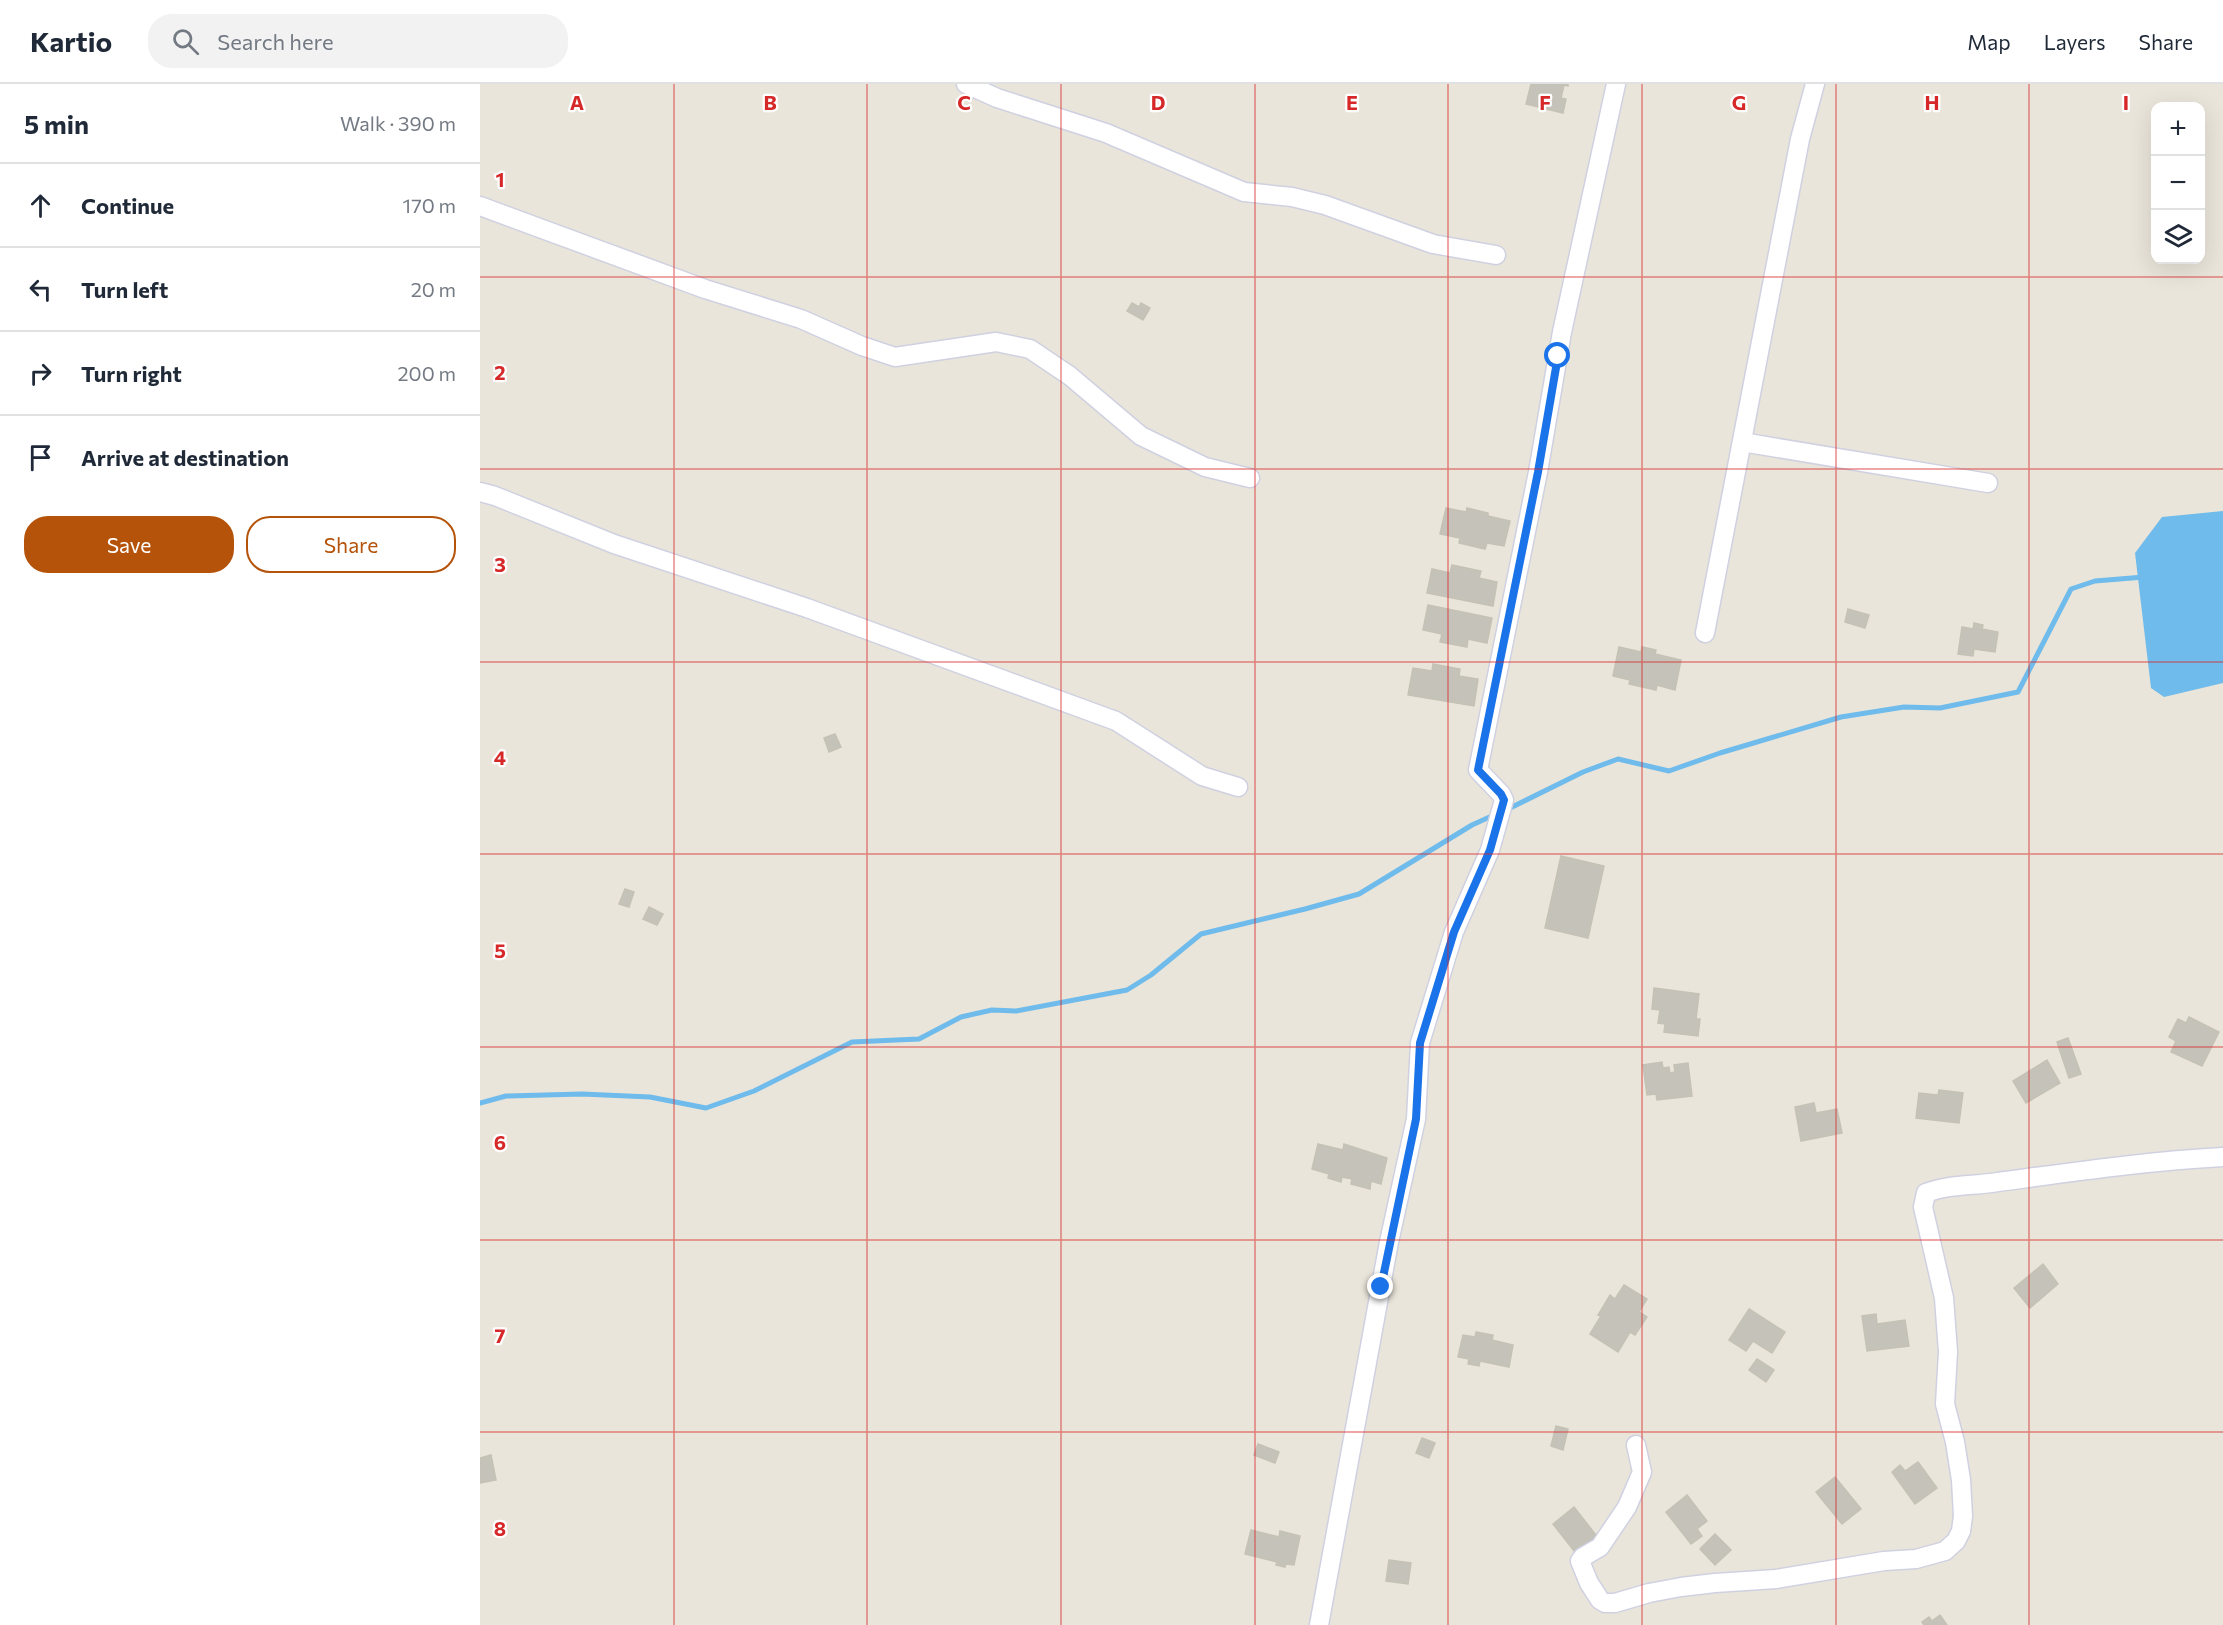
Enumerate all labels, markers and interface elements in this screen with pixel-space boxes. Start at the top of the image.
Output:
search box [148,14,568,68]
text: Kartio [30,24,112,58]
icon: search [169,25,202,58]
text: Search here [217,28,334,55]
text: Map [1967,29,2011,54]
text: Layers [2044,29,2106,54]
text: Share [2139,29,2193,54]
text: A [570,90,584,114]
text: B [763,90,777,114]
text: C [957,90,971,114]
text: D [1151,90,1165,114]
text: E [1346,90,1358,114]
text: F [1539,90,1551,114]
text: G [1732,90,1746,114]
text: H [1925,90,1940,114]
text: I [2123,90,2129,114]
map controls [2151,102,2205,264]
button: + [2151,102,2205,156]
text: 5 min [24,108,89,139]
text: Walk · 390 m [340,111,456,135]
button: − [2151,156,2205,210]
text: 1 [495,167,505,191]
icon: ahead [24,189,57,222]
text: Continue [81,192,174,219]
text: 170 m [403,193,456,217]
button: layers [2151,210,2205,264]
icon: left [24,273,57,306]
text: Turn left [81,276,168,303]
text: 20 m [411,277,456,301]
route start [1544,342,1570,368]
icon: right [24,357,57,390]
text: Turn right [81,360,182,387]
text: 2 [494,360,506,384]
text: 200 m [398,361,456,385]
icon: arrive [24,441,57,474]
text: Arrive at destination [81,444,289,471]
button: Save [24,516,234,573]
button: Share [246,516,456,573]
text: 3 [494,552,506,576]
text: 4 [494,745,506,769]
text: 5 [494,938,506,962]
text: 6 [494,1130,506,1154]
route end [1367,1273,1393,1299]
text: 7 [495,1323,506,1347]
text: 8 [494,1516,506,1540]

